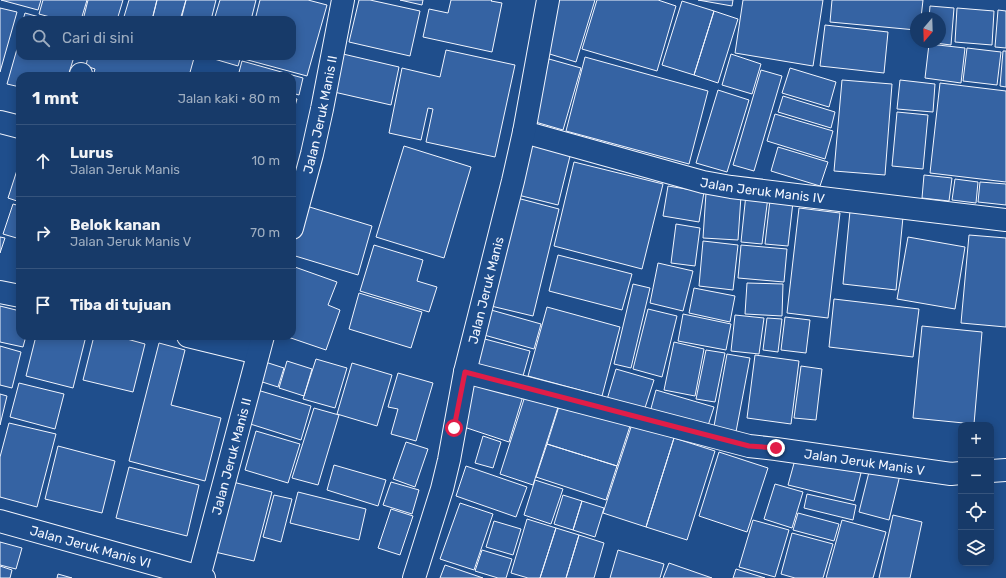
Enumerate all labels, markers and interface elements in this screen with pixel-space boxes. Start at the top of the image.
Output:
north arrow [910,12,946,48]
search box [16,16,296,60]
icon: search [30,27,52,49]
text: Cari di sini [62,29,134,47]
street label: Jalan Jeruk Manis II [300,54,340,175]
text: 1 mnt [32,88,78,108]
text: Jalan kaki · 80 m [178,91,280,106]
text: Lurus [70,144,113,162]
icon: ahead [32,150,54,172]
text: 10 m [251,153,280,168]
text: Jalan Jeruk Manis [70,162,180,177]
street label: Jalan Jeruk Manis IV [699,175,826,206]
text: Belok kanan [70,216,160,234]
icon: right [32,222,54,244]
text: 70 m [250,225,280,240]
text: Jalan Jeruk Manis V [70,234,191,249]
street label: Jalan Jeruk Manis [465,235,507,345]
icon: arrive [32,294,54,316]
text: Tiba di tujuan [70,296,171,314]
street label: Jalan Jeruk Manis II [209,396,254,516]
route start [445,419,463,437]
map controls [958,422,994,566]
button: + [958,422,994,458]
route end [767,439,785,457]
street label: Jalan Jeruk Manis V [803,446,926,478]
button: − [958,458,994,494]
button: locate [958,494,994,530]
street label: Jalan Jeruk Manis VI [28,523,153,571]
button: layers [958,530,994,566]

